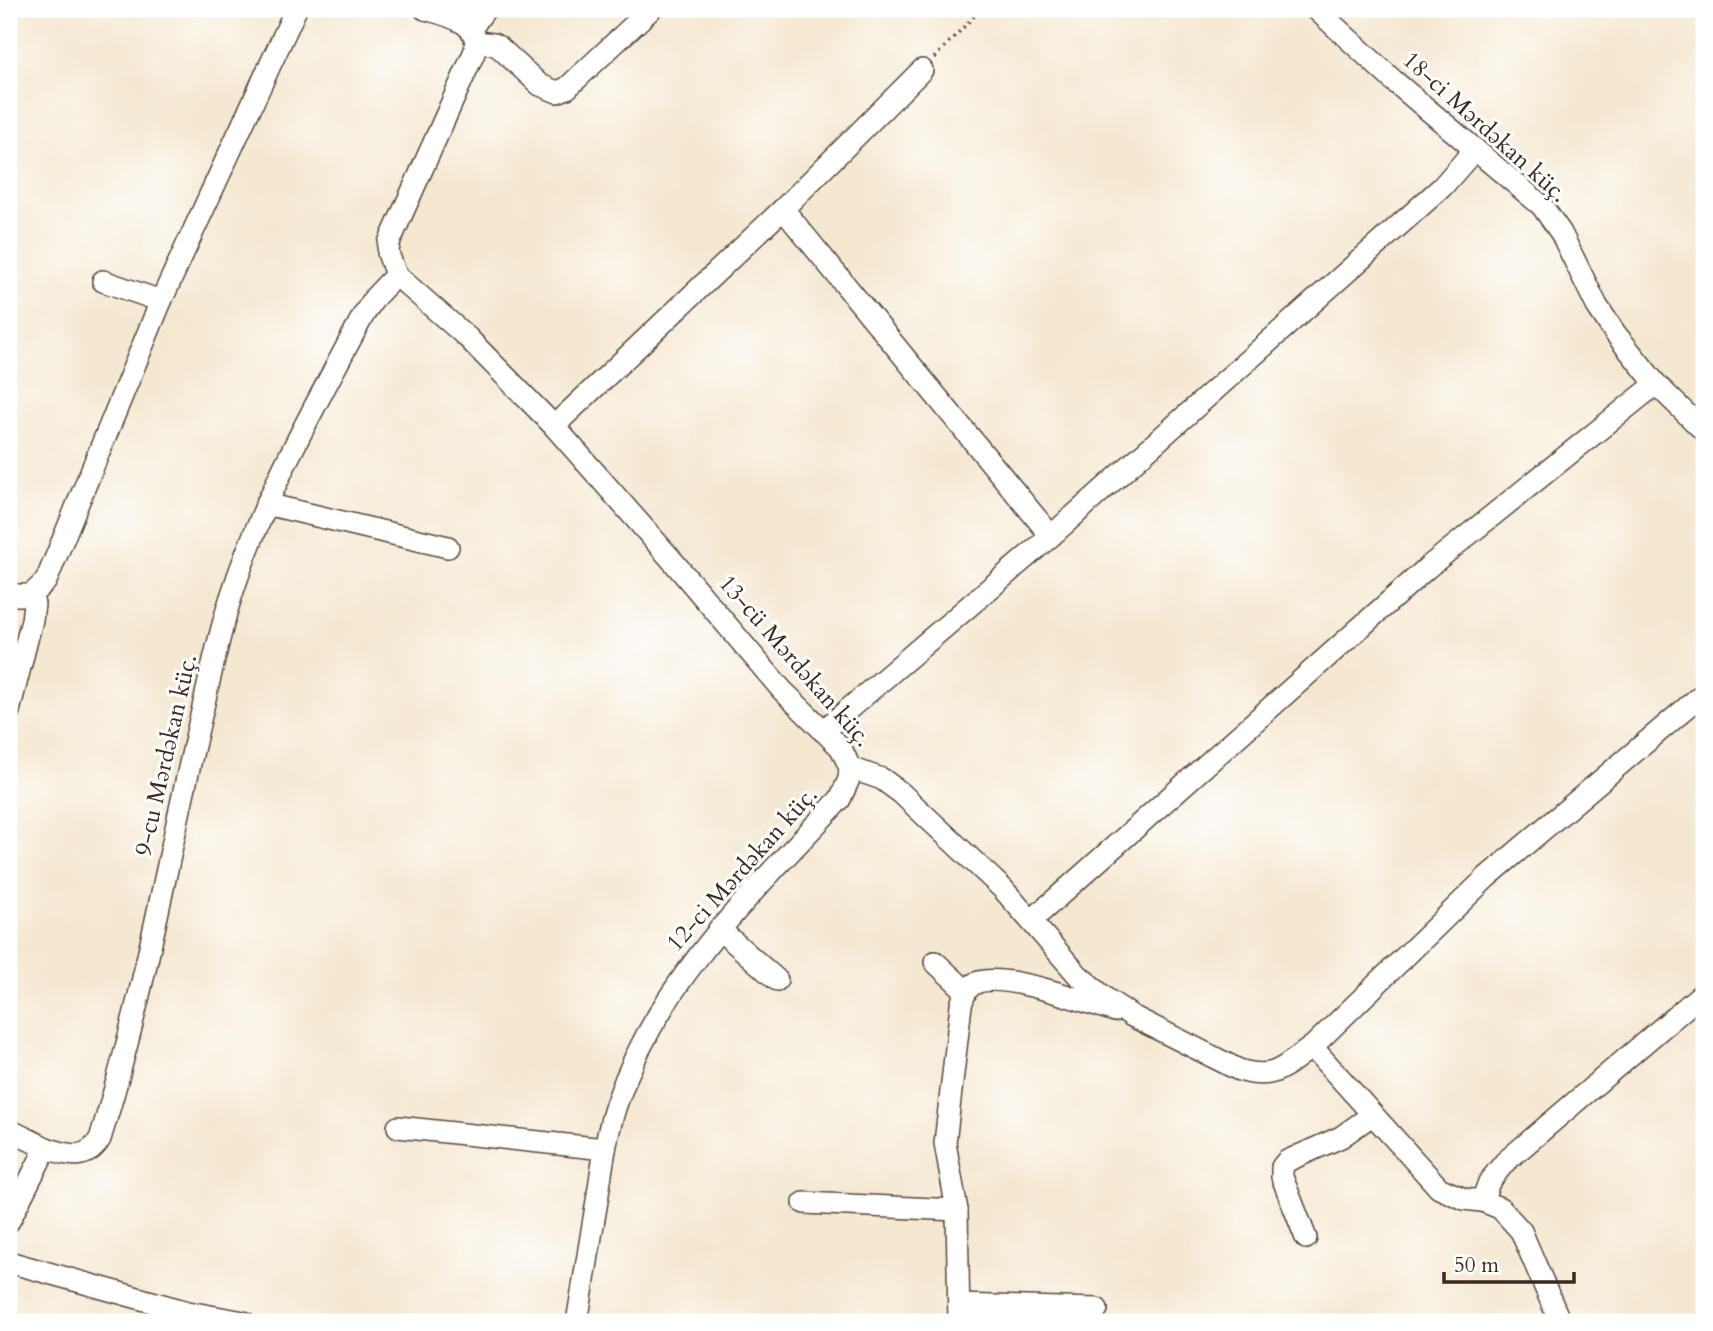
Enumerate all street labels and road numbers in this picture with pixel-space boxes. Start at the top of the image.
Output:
street label: 18-ci Mərdəkan küç. [1395,44,1575,210]
street label: 13-cü Mərdəkan küç. [711,568,879,754]
street label: 9-cu Mərdəkan küç. [127,651,205,859]
street label: 12-ci Mərdəkan küç. [659,779,825,959]

